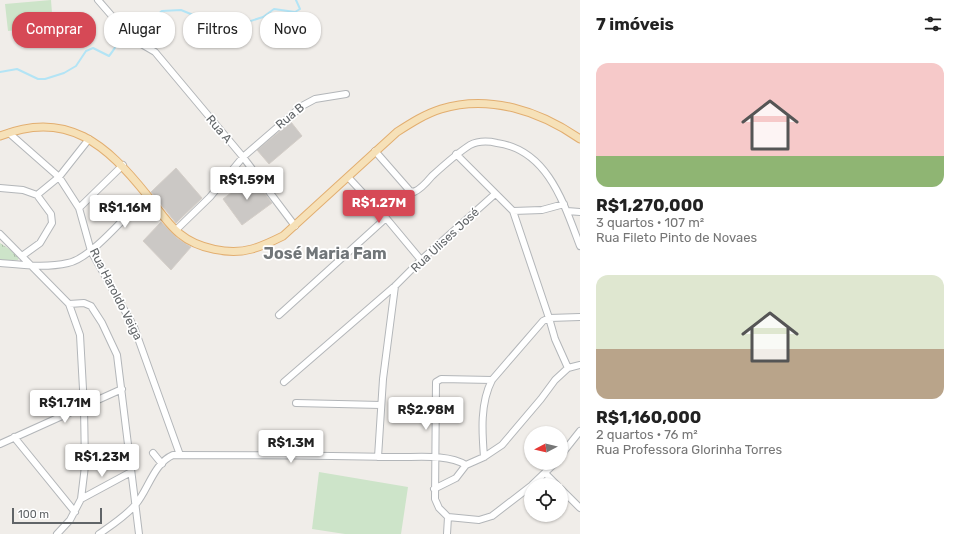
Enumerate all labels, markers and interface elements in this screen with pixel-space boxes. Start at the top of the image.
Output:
chip: Comprar [12,12,96,48]
chip: Alugar [104,12,175,48]
chip: Filtros [183,12,252,48]
chip: Novo [260,12,321,48]
icon: filters [922,13,944,35]
text: 7 imóveis [596,14,674,34]
icon: home [734,89,806,161]
street label: Rua B [273,100,307,132]
street label: Rua A [203,112,235,146]
pin: R$1.59M [210,167,284,201]
text: R$1.59M [219,172,275,187]
pin: R$1.27M [342,190,416,224]
pin: R$1.16M [88,195,162,229]
text: R$1.27M [352,195,406,210]
text: R$1,270,000 [596,195,704,215]
text: R$1.16M [99,200,151,215]
street label: Rua Ulises José [408,205,482,275]
text: 3 quartos · 107 m² [596,215,704,230]
text: Rua Fileto Pinto de Novaes [596,230,757,245]
district label: José Maria Fam [263,244,387,263]
street label: Rua Haroldo Veiga [87,246,145,342]
icon: home [734,301,806,373]
pin: R$1.71M [28,390,102,424]
text: R$1.71M [39,395,91,410]
pin: R$2.98M [389,397,463,431]
text: R$2.98M [397,402,455,417]
text: R$1,160,000 [596,407,701,427]
north arrow [524,426,568,470]
map controls [524,426,568,522]
text: 2 quartos · 76 m² [596,427,698,442]
pin: R$1.3M [258,430,324,464]
text: R$1.3M [267,435,315,450]
text: Rua Professora Glorinha Torres [596,442,782,457]
pin: R$1.23M [65,444,139,478]
text: R$1.23M [74,449,130,464]
button: locate [524,478,568,522]
scale bar [12,506,102,525]
text: 100 m [18,508,49,521]

